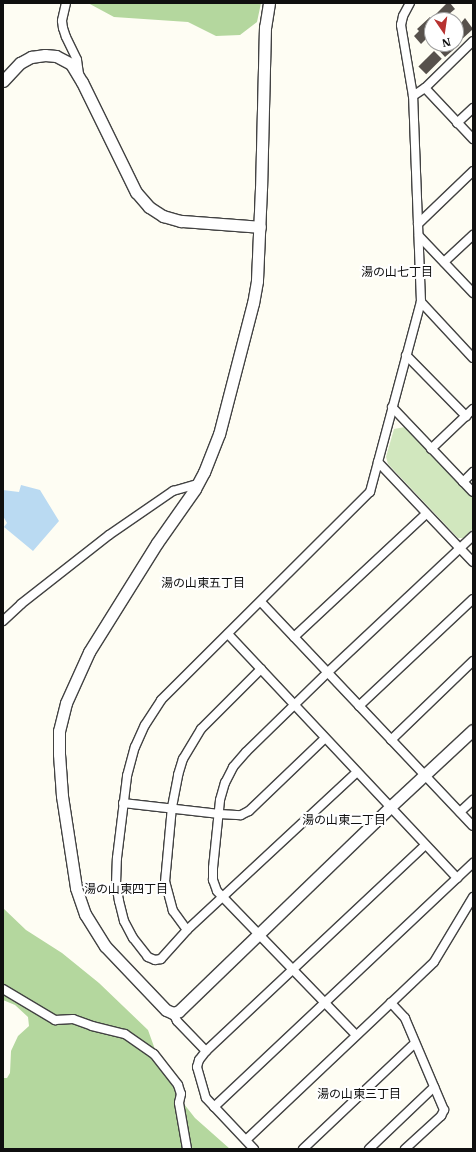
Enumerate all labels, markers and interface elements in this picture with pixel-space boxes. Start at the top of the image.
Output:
north arrow [424,12,464,52]
text: N [441,35,452,51]
district label: 湯の山七丁目 [361,265,433,279]
district label: 湯の山東五丁目 [161,576,245,590]
district label: 湯の山東二丁目 [302,813,386,827]
district label: 湯の山東四丁目 [84,882,168,896]
district label: 湯の山東三丁目 [317,1087,401,1101]

